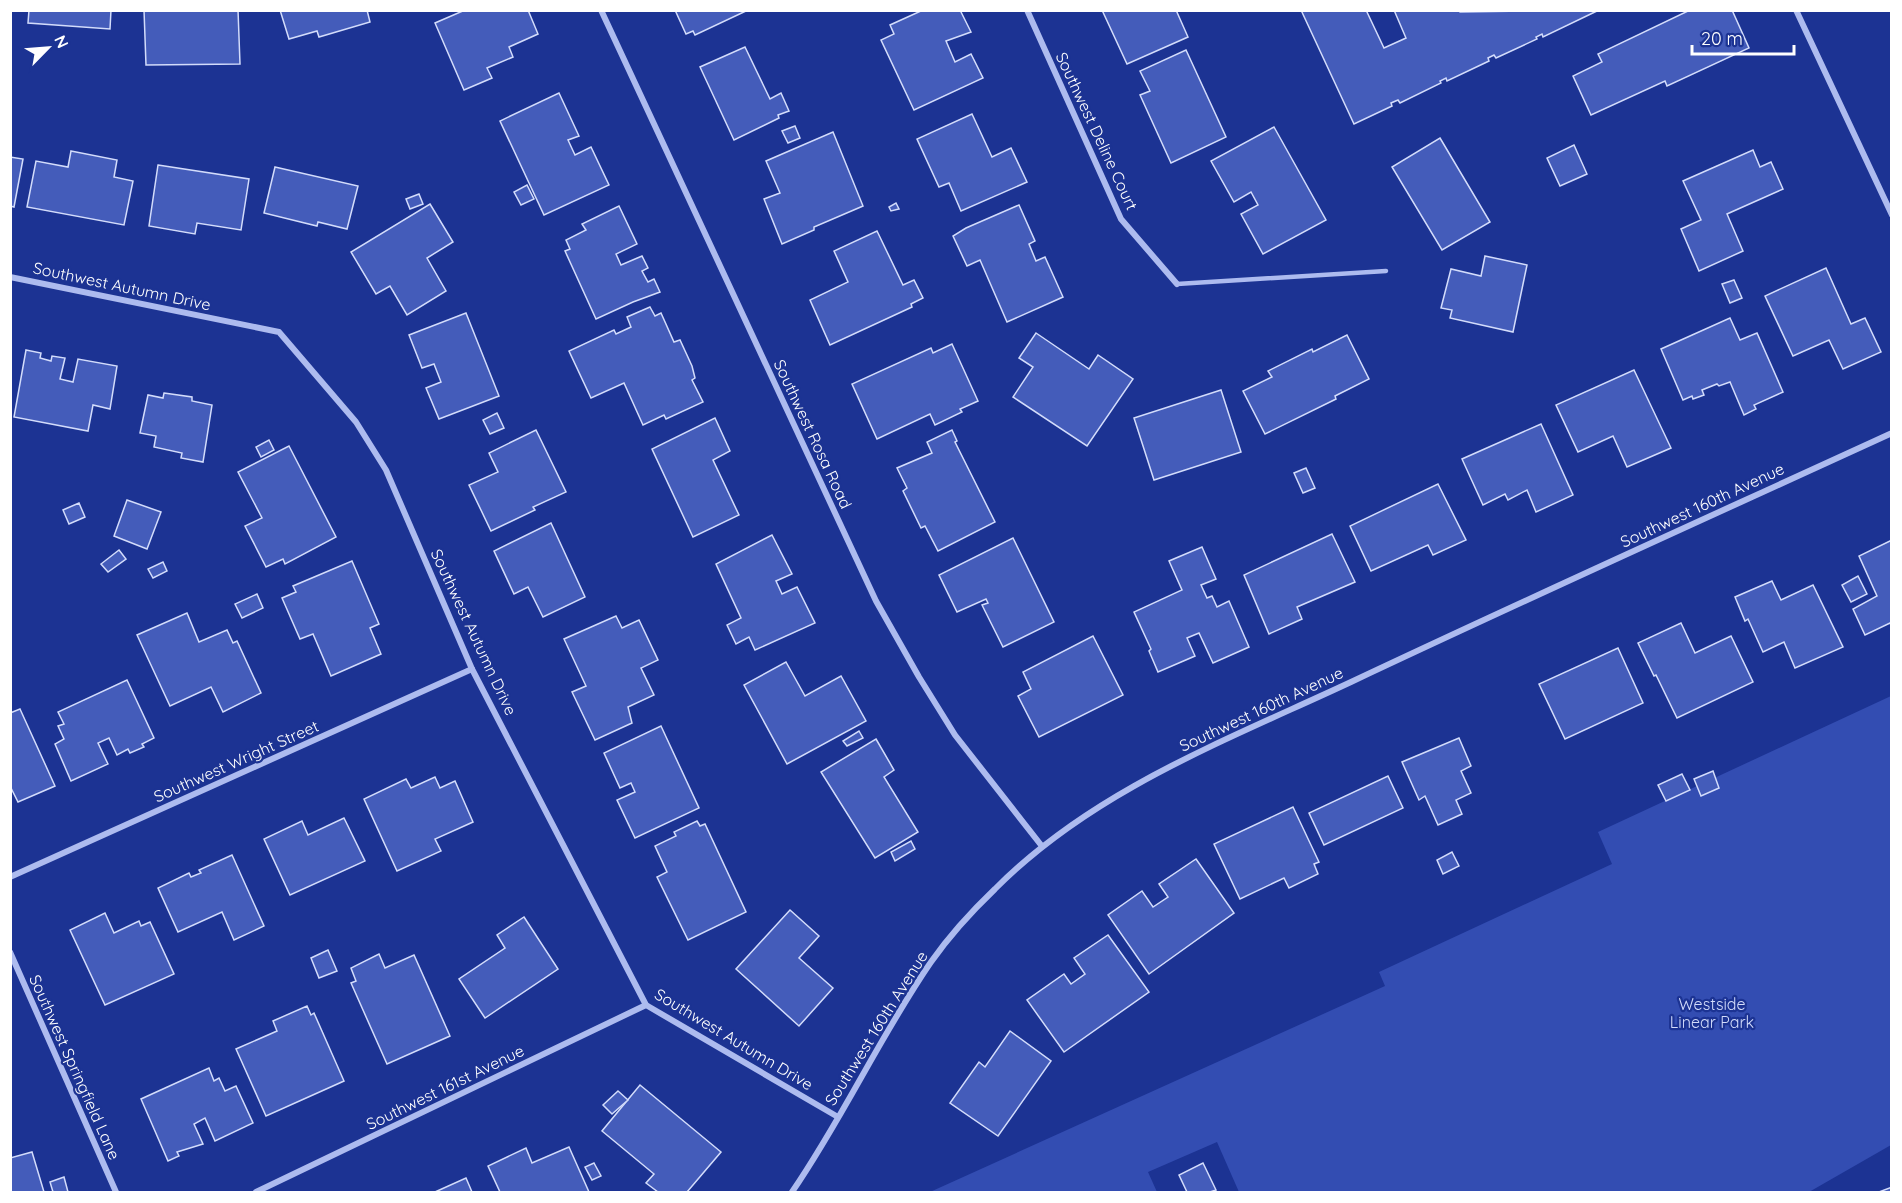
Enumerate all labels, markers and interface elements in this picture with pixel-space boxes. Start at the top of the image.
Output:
north arrow [18,18,78,78]
scale bar [1692,18,1794,56]
text: 20 m [1701,27,1743,50]
text: N [50,32,73,51]
street label: Southwest Deline Court [1052,49,1142,213]
street label: Southwest Autumn Drive [31,257,213,315]
street label: Southwest Rosa Road [770,356,856,512]
street label: Southwest 160th Avenue [1617,458,1787,552]
street label: Southwest Autumn Drive [427,546,521,718]
street label: Southwest 160th Avenue [1176,662,1346,756]
street label: Southwest Wright Street [151,716,321,806]
street label: Southwest 160th Avenue [820,947,932,1109]
street label: Southwest Springfield Lane [25,971,125,1163]
street label: Southwest Autumn Drive [651,984,817,1094]
park label: Westside Linear Park [1670,994,1754,1032]
street label: Southwest 161st Avenue [363,1040,527,1134]

